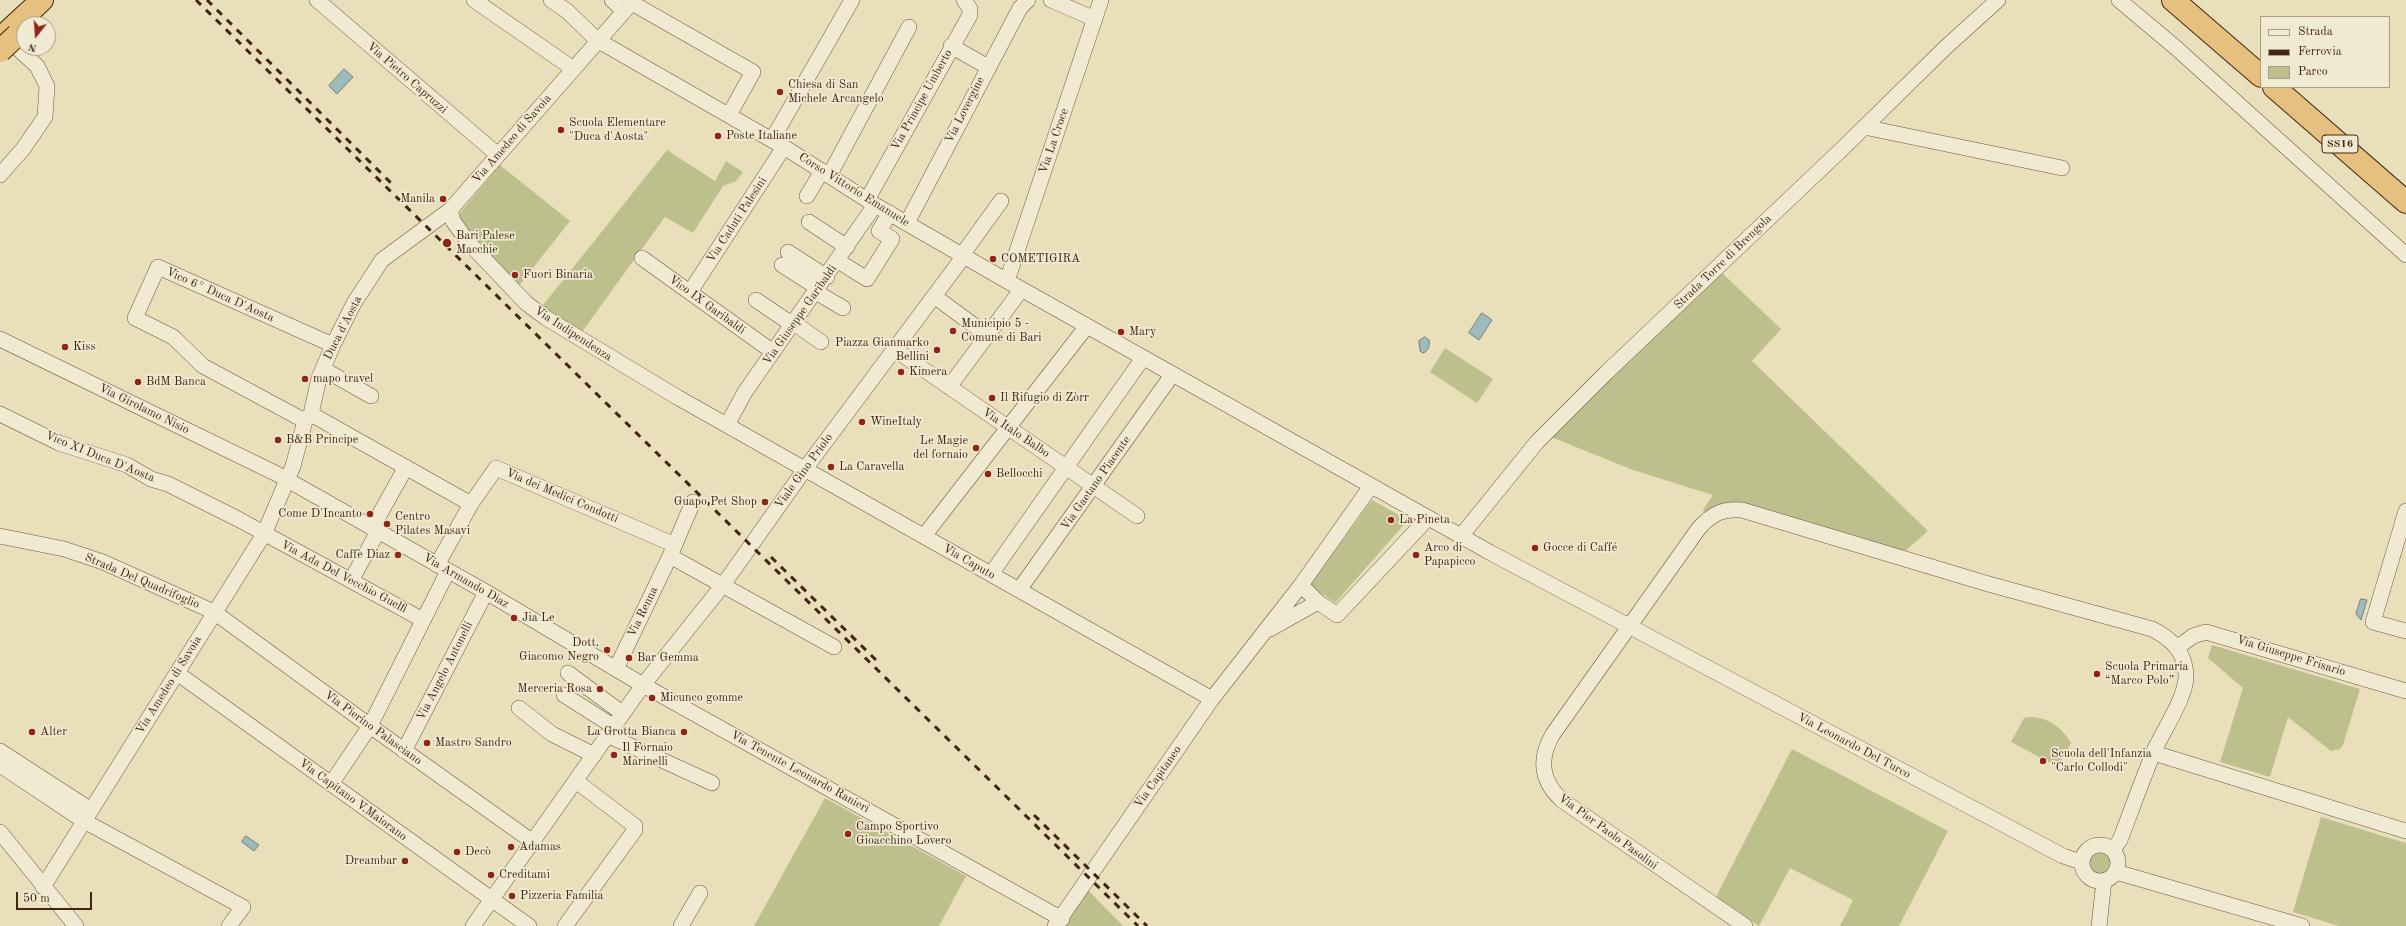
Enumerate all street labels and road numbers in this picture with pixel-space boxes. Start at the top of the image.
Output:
street label: Via Pietro Capruzzi [364,39,450,117]
street label: Via Principe Umberto [888,47,956,153]
street label: Via Lovergine [942,74,988,146]
street label: Via Amedeo di Savoia [469,92,555,186]
street label: Via La Croce [1036,106,1072,176]
road number: SS16 [2322,135,2358,153]
street label: Corso Vittorio Emanuele [796,150,912,230]
street label: Via Caduti Palesini [704,174,770,266]
street label: Strada Torre di Brengola [1671,212,1775,312]
street label: Via Giuseppe Garibaldi [760,262,840,368]
street label: Vico 6° Duca D'Aosta [164,265,276,325]
street label: Vico IX Garibaldi [666,272,748,338]
street label: Duca d'Aosta [321,294,365,362]
street label: Via Indipendenza [531,304,615,364]
street label: Via Girolamo Nisio [96,381,192,437]
street label: Via Italo Balbo [980,405,1052,461]
street label: Vico XI Duca D'Aosta [43,428,157,486]
street label: Viale Gino Priolo [772,431,836,511]
street label: Via Gaetano Piacente [1058,433,1134,533]
street label: Via dei Medici Condotti [504,466,620,526]
street label: Via Ada Del Vecchio Guelfi [278,538,410,616]
street label: Via Caputo [940,541,998,583]
street label: Strada Del Quadrifoglio [82,550,202,612]
street label: Via Armando Diaz [421,551,511,611]
street label: Via Renna [625,584,661,640]
street label: Via Angelo Antonelli [414,619,476,723]
street label: Via Amedeo di Savoia [133,633,205,737]
street label: Via Giuseppe Frisario [2235,633,2347,679]
street label: Via Pierino Palasciano [321,688,425,768]
street label: Via Leonardo Del Turco [1795,710,1913,782]
street label: Via Tenente Leonardo Ranieri [728,728,872,816]
street label: Via Capitaneo [1131,743,1185,811]
street label: Via Capitano V.Maiorano [296,756,410,844]
street label: Via Pier Paolo Pasolini [1555,791,1661,873]

